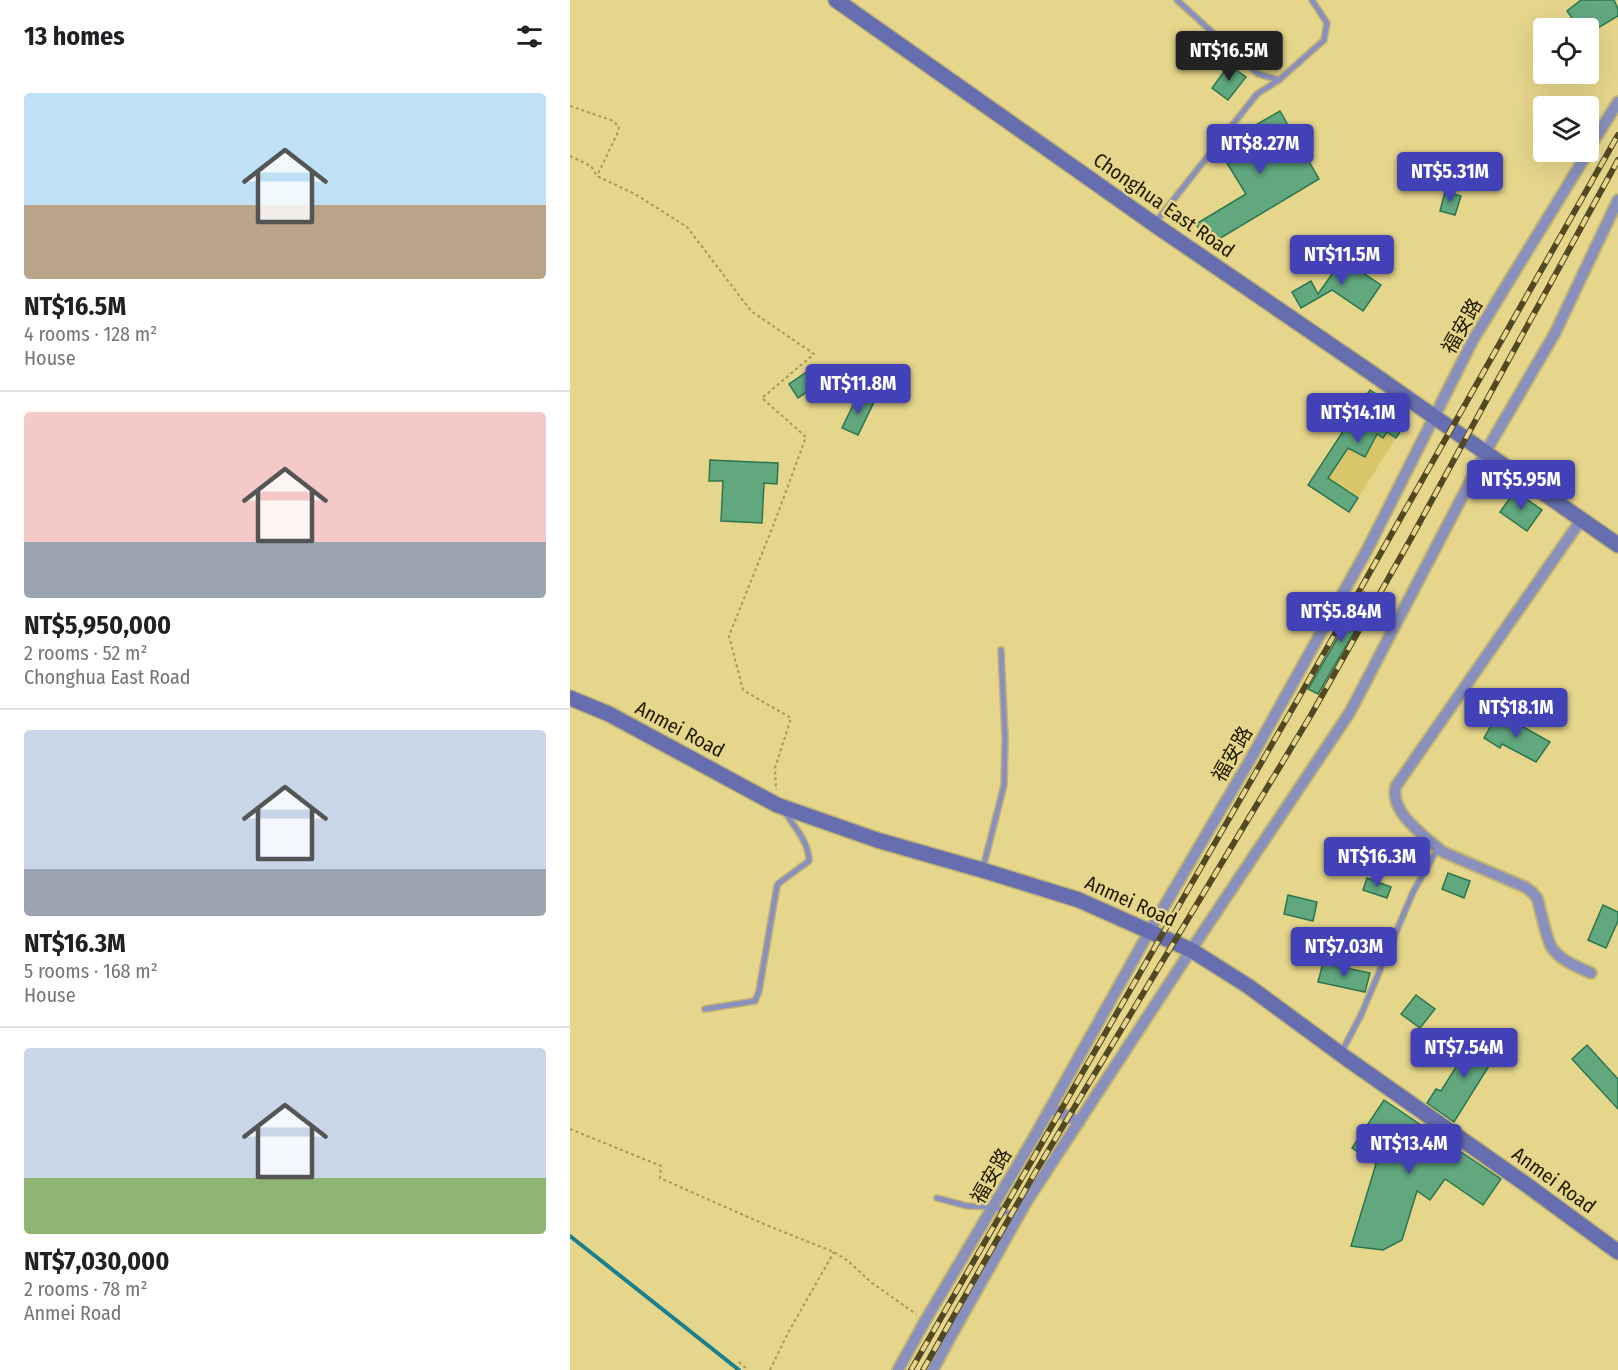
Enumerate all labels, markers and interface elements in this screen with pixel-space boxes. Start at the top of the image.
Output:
map controls [1533,18,1599,162]
button: locate [1533,18,1599,84]
icon: filters [513,20,546,53]
text: 13 homes [24,21,125,52]
pin: NT$16.5M [1167,31,1291,82]
text: NT$16.5M [1190,38,1268,62]
button: layers [1533,96,1599,162]
pin: NT$8.27M [1198,124,1322,175]
text: NT$8.27M [1221,131,1299,155]
icon: home [231,132,339,240]
street label: Chonghua East Road [1089,147,1239,263]
pin: NT$5.31M [1388,152,1512,203]
text: NT$5.31M [1411,159,1489,183]
pin: NT$11.5M [1280,235,1404,286]
text: NT$11.5M [1304,242,1380,266]
text: NT$16.5M [24,291,126,322]
street label: 福安路 [1437,294,1487,358]
text: 4 rooms · 128 m² [24,322,157,346]
text: House [24,346,76,370]
pin: NT$11.8M [796,364,920,415]
text: NT$11.8M [820,371,896,395]
pin: NT$14.1M [1296,393,1420,444]
text: NT$14.1M [1321,400,1395,424]
icon: home [231,451,339,559]
pin: NT$5.95M [1459,460,1583,511]
text: NT$5.95M [1481,467,1561,491]
pin: NT$5.84M [1279,592,1403,643]
text: NT$5.84M [1301,599,1381,623]
text: NT$5,950,000 [24,610,171,641]
text: 2 rooms · 52 m² [24,641,148,665]
text: Chonghua East Road [24,665,191,689]
pin: NT$18.1M [1454,688,1578,739]
text: NT$18.1M [1478,695,1554,719]
street label: Anmei Road [631,696,729,762]
street label: 福安路 [1207,722,1257,786]
icon: home [231,769,339,877]
pin: NT$16.3M [1315,837,1439,888]
text: NT$16.3M [1338,844,1416,868]
street label: Anmei Road [1082,870,1180,932]
pin: NT$7.03M [1282,927,1406,978]
text: NT$16.3M [24,928,126,959]
text: NT$7.03M [1305,934,1383,958]
text: 5 rooms · 168 m² [24,959,158,983]
text: House [24,983,76,1007]
pin: NT$7.54M [1402,1028,1526,1079]
text: NT$7.54M [1425,1035,1503,1059]
icon: home [231,1087,339,1195]
pin: NT$13.4M [1347,1124,1471,1175]
text: NT$13.4M [1370,1131,1448,1155]
street label: Anmei Road [1507,1142,1601,1218]
street label: 福安路 [966,1144,1016,1208]
text: NT$7,030,000 [24,1246,169,1277]
text: 2 rooms · 78 m² [24,1277,147,1301]
text: Anmei Road [24,1301,122,1325]

